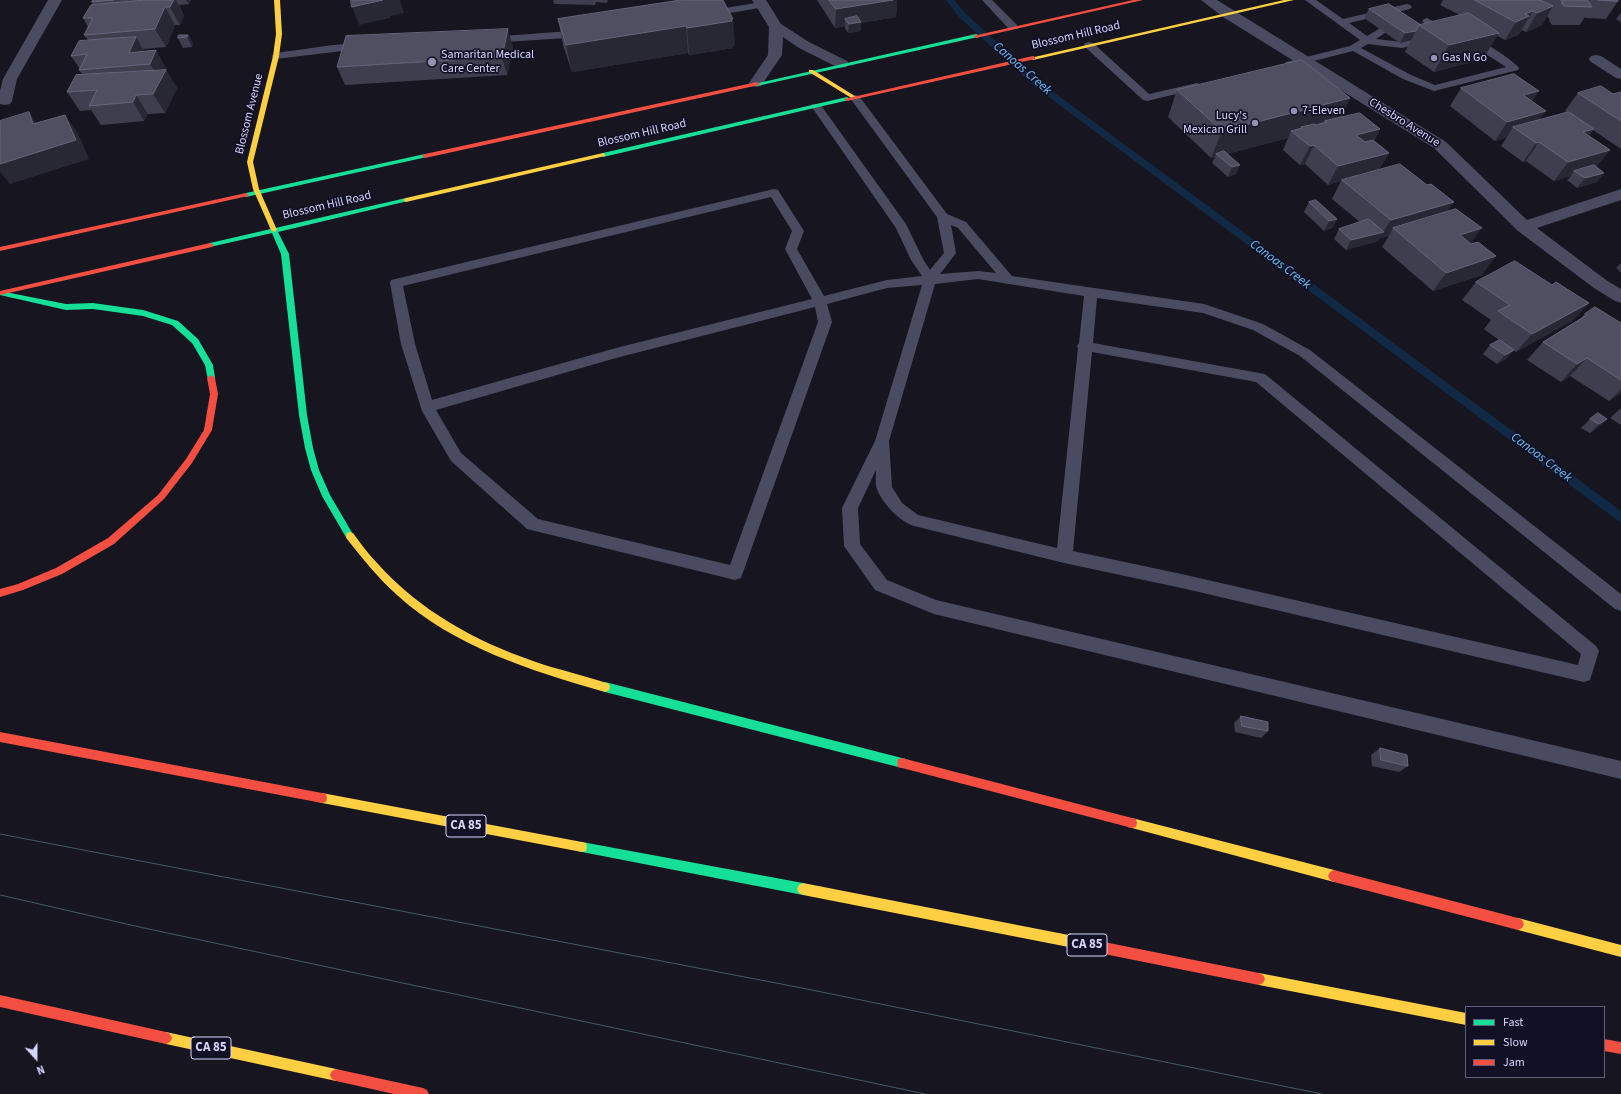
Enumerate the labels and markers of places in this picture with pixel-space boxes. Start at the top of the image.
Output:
place label: Samaritan Medical Care Center [441,48,534,76]
place label: Gas N Go [1442,51,1487,65]
marker: Gas N Go [1429,53,1439,63]
marker: Samaritan Medical Care Center [426,56,438,68]
place label: 7-Eleven [1302,104,1345,118]
marker: 7-Eleven [1289,106,1299,116]
place label: Lucy's Mexican Grill [1183,109,1247,137]
marker: Lucy's Mexican Grill [1250,118,1260,128]

